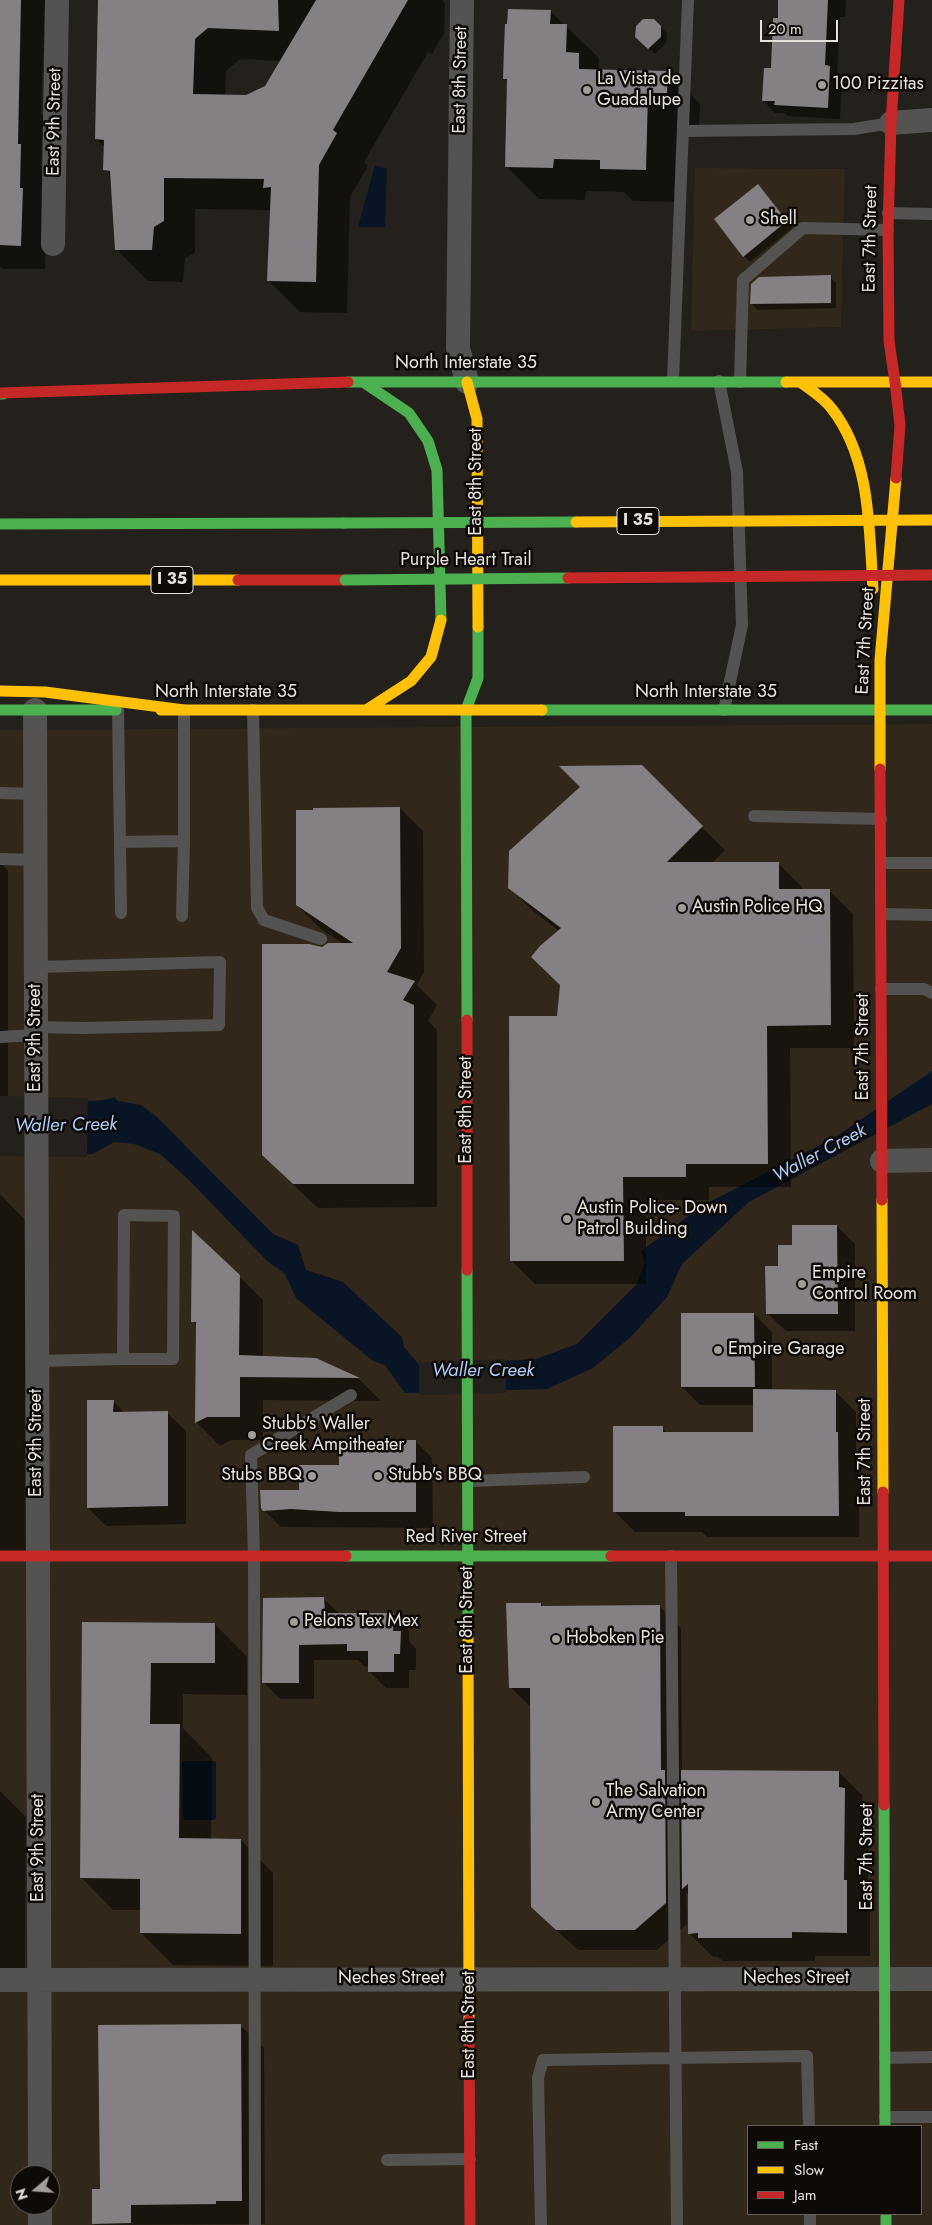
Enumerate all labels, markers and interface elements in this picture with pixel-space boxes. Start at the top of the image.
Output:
scale bar [762,10,840,42]
text: 20 m [768,18,802,40]
street label: East 8th Street [449,26,473,134]
street label: East 9th Street [43,68,67,176]
place label: La Vista de Guadalupe [597,69,681,112]
place label: 100 Pizzitas [832,74,924,96]
marker: 100 Pizzitas [816,79,828,91]
marker: La Vista de Guadalupe [581,84,593,96]
street label: East 7th Street [859,185,883,293]
place label: Shell [760,209,797,231]
marker: Shell [744,214,756,226]
street label: North Interstate 35 [395,353,537,375]
street label: East 8th Street [466,428,488,536]
road number: I 35 [617,508,659,534]
street label: Purple Heart Trail [400,550,532,572]
road number: I 35 [151,566,193,594]
street label: East 7th Street [852,587,880,695]
street label: North Interstate 35 [155,682,297,704]
street label: North Interstate 35 [635,682,777,704]
place label: Austin Police HQ [692,897,822,919]
marker: Austin Police HQ [676,902,688,914]
street label: East 9th Street [25,984,47,1092]
street label: East 7th Street [853,993,875,1101]
street label: East 8th Street [456,1056,478,1164]
water label: Waller Creek [14,1114,118,1138]
water label: Waller Creek [769,1120,871,1188]
place label: Austin Police- Down Patrol Building [577,1198,728,1240]
marker: Austin Police- Down Patrol Building [561,1213,573,1225]
place label: Empire Control Room [812,1263,917,1306]
marker: Empire Control Room [796,1278,808,1290]
place label: Empire Garage [728,1339,844,1361]
marker: Empire Garage [712,1344,724,1356]
water label: Waller Creek [432,1360,534,1382]
street label: East 9th Street [26,1389,48,1497]
street label: East 7th Street [855,1398,877,1506]
place label: Stubb's Waller Creek Ampitheater [262,1414,404,1456]
marker: Stubb's Waller Creek Ampitheater [246,1429,258,1441]
place label: Stubs BBQ [221,1465,302,1487]
place label: Stubb's BBQ [388,1465,482,1487]
marker: Stubs BBQ [306,1470,318,1482]
marker: Stubb's BBQ [372,1470,384,1482]
street label: Red River Street [405,1527,527,1549]
street label: East 8th Street [457,1566,479,1674]
place label: Pelons Tex Mex [304,1611,418,1633]
marker: Pelons Tex Mex [288,1616,300,1628]
place label: Hoboken Pie [566,1628,664,1650]
marker: Hoboken Pie [550,1633,562,1645]
place label: The Salvation Army Center [606,1781,706,1824]
street label: East 9th Street [28,1794,50,1902]
marker: The Salvation Army Center [590,1796,602,1808]
street label: East 7th Street [857,1803,879,1911]
street label: Neches Street [338,1968,444,1990]
street label: Neches Street [743,1968,849,1990]
street label: East 8th Street [459,1971,481,2079]
legend [747,2125,922,2215]
text: Fast [794,2134,818,2156]
text: Slow [794,2159,824,2181]
north arrow [10,2165,60,2215]
text: Jam [794,2184,817,2206]
text: N [10,2186,33,2203]

